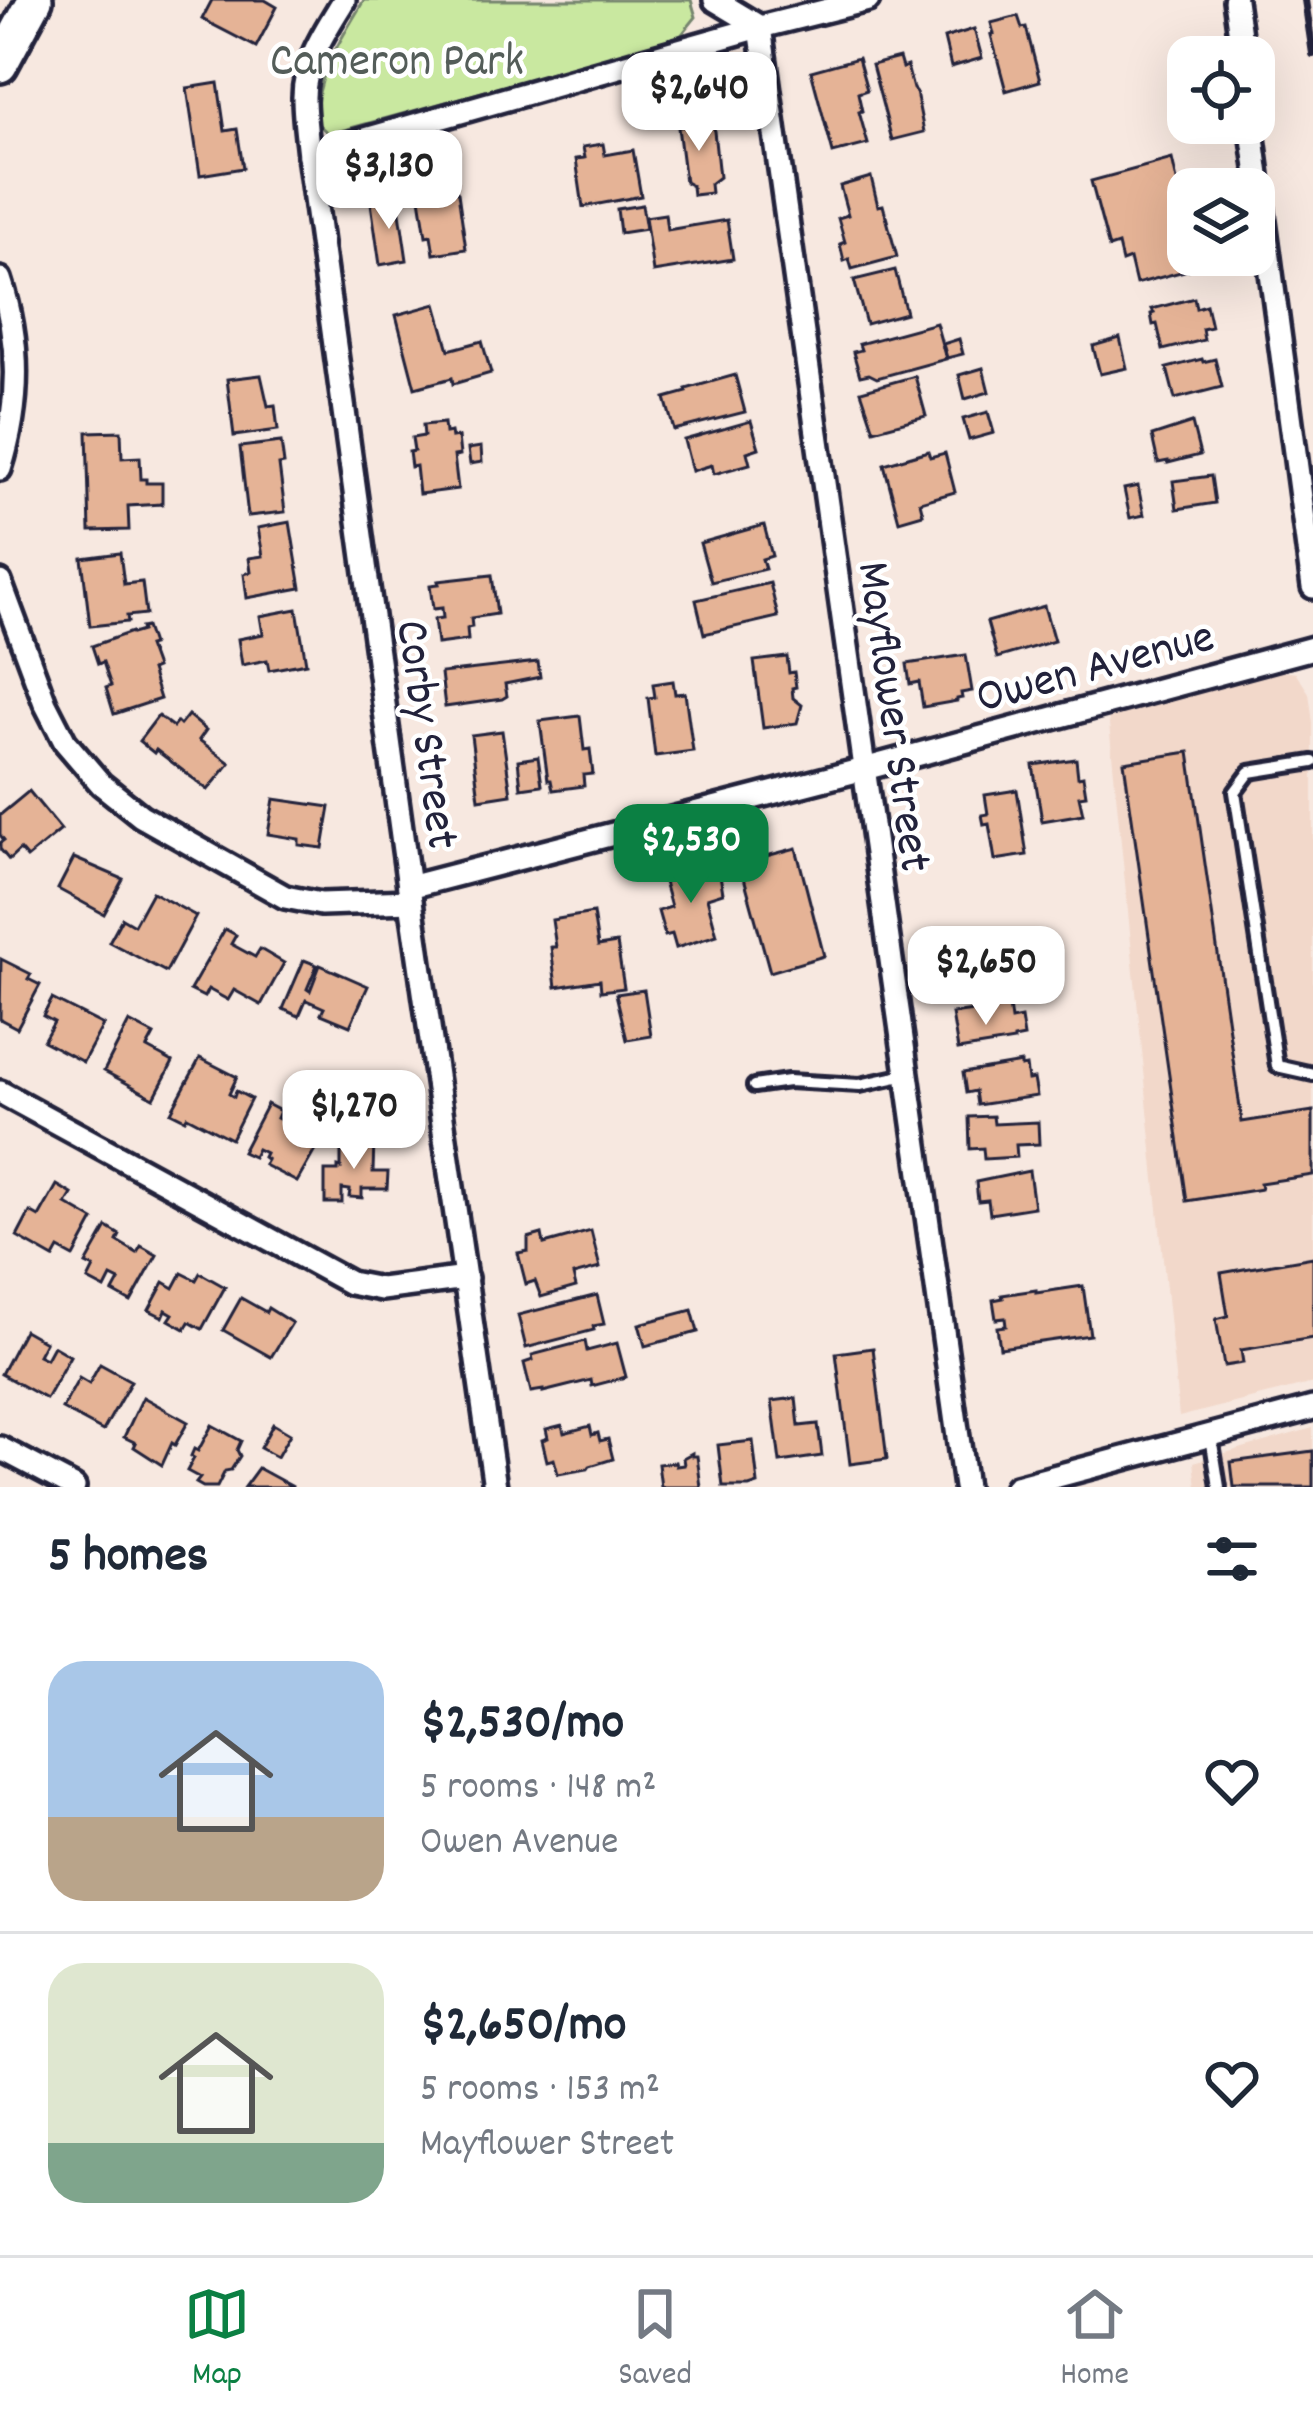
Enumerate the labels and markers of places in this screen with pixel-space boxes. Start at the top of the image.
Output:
pin: $2,640 [601,52,797,154]
pin: $3,130 [291,130,487,232]
pin: $2,530 [593,804,789,906]
pin: $2,650 [888,926,1084,1028]
pin: $1,270 [256,1070,452,1172]

